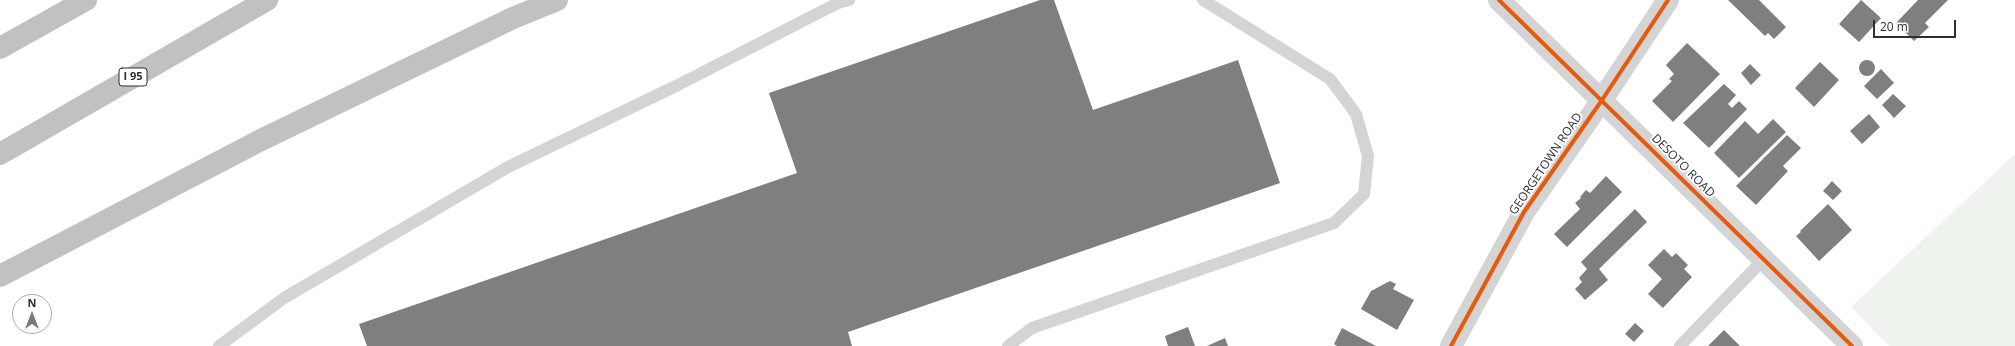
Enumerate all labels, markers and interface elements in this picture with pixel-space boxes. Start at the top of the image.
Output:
scale bar [1875,12,1958,38]
text: 20 m [1880,18,1908,35]
road number: I 95 [119,68,147,86]
street label: GEORGETOWN ROAD [1507,110,1585,218]
street label: DESOTO ROAD [1648,131,1718,201]
north arrow [12,294,52,334]
text: N [28,295,36,310]

